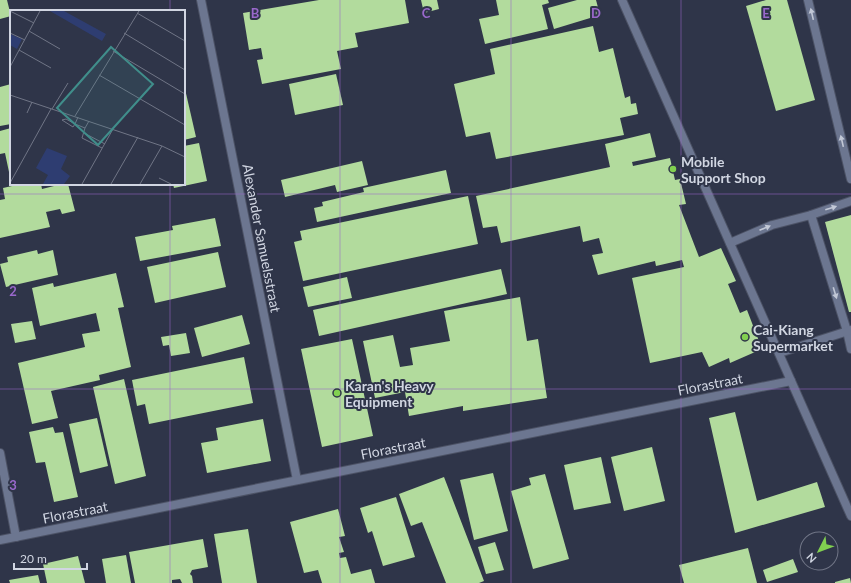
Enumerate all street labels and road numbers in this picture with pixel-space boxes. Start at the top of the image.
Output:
street label: Alexander Samuelsstraat [239,162,285,314]
street label: Florastraat [676,369,744,399]
street label: Florastraat [359,433,427,463]
street label: Florastraat [41,497,109,527]

